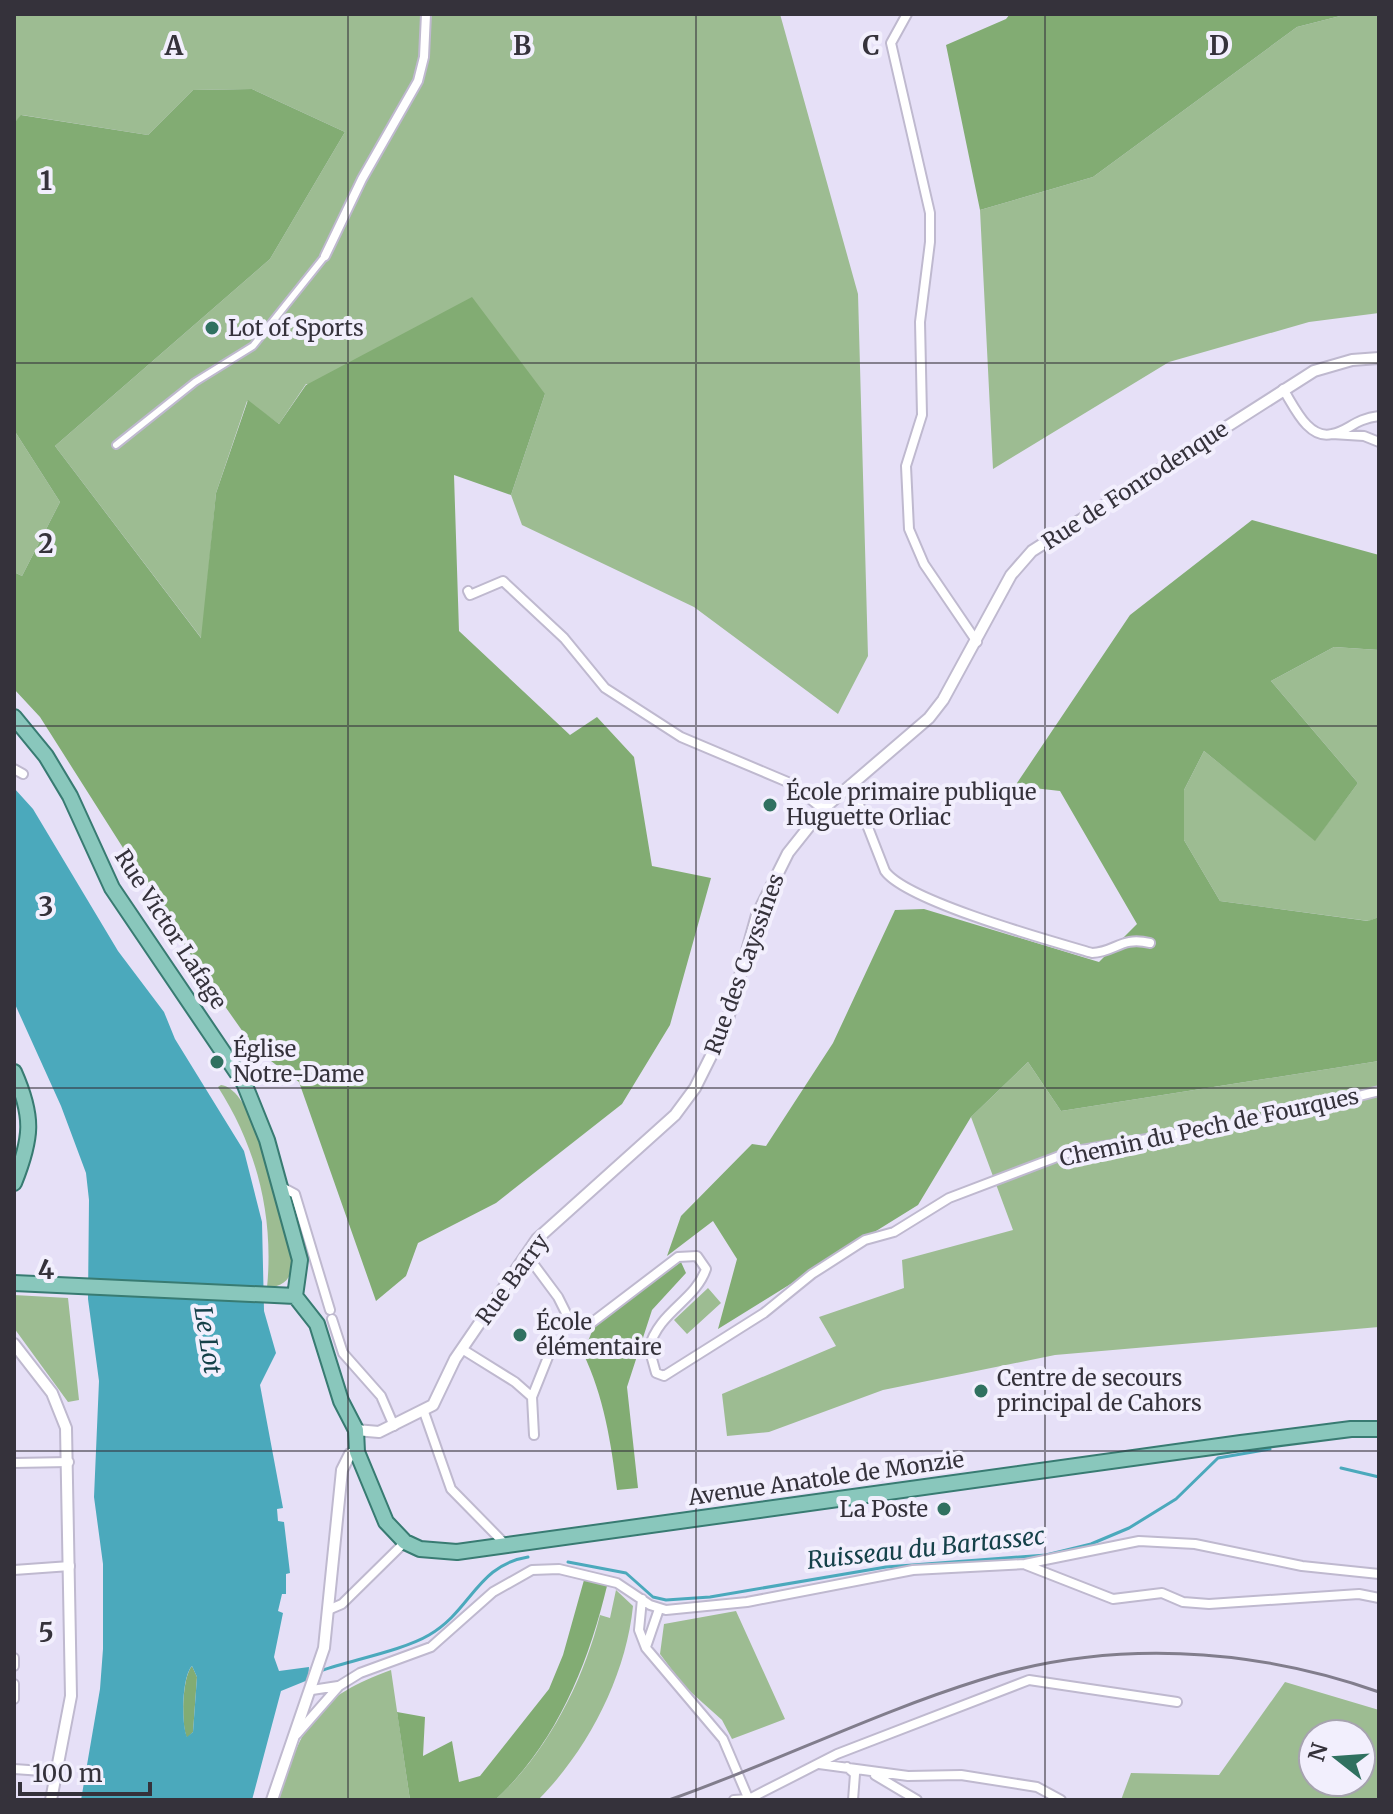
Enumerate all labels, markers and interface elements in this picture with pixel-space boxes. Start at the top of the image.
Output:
text: A [164,29,184,62]
text: B [513,29,531,62]
text: C [862,29,880,62]
text: D [1209,29,1229,62]
text: 1 [40,164,52,197]
place label: Lot of Sports [228,314,364,342]
marker: Lot of Sports [203,319,221,337]
street label: Rue de Fonrodenque [1037,414,1233,556]
text: 2 [38,527,54,560]
place label: École primaire publique Huguette Orliac [786,777,1036,831]
marker: École primaire publique Huguette Orliac [761,796,779,814]
street label: Rue Victor Lafage [109,844,233,1014]
street label: Rue des Cayssines [698,870,790,1058]
text: 3 [39,890,53,923]
place label: Église Notre-Dame [233,1034,364,1088]
marker: Église Notre-Dame [208,1053,226,1071]
street label: Chemin du Pech de Fourques [1057,1082,1361,1172]
street label: Rue Barry [470,1228,554,1330]
text: 4 [38,1253,55,1286]
water label: Le Lot [187,1304,229,1377]
place label: École élémentaire [536,1307,662,1361]
marker: École élémentaire [511,1326,529,1344]
place label: Centre de secours principal de Cahors [997,1364,1202,1417]
marker: Centre de secours principal de Cahors [972,1382,990,1400]
street label: Avenue Anatole de Monzie [685,1445,966,1511]
place label: La Poste [840,1495,928,1523]
marker: La Poste [935,1500,953,1518]
water label: Ruisseau du Bartassec [805,1520,1047,1576]
text: 5 [38,1616,54,1649]
north arrow [1297,1718,1377,1798]
text: N [1302,1739,1334,1765]
scale bar [20,1746,150,1796]
text: 100 m [32,1758,103,1789]

